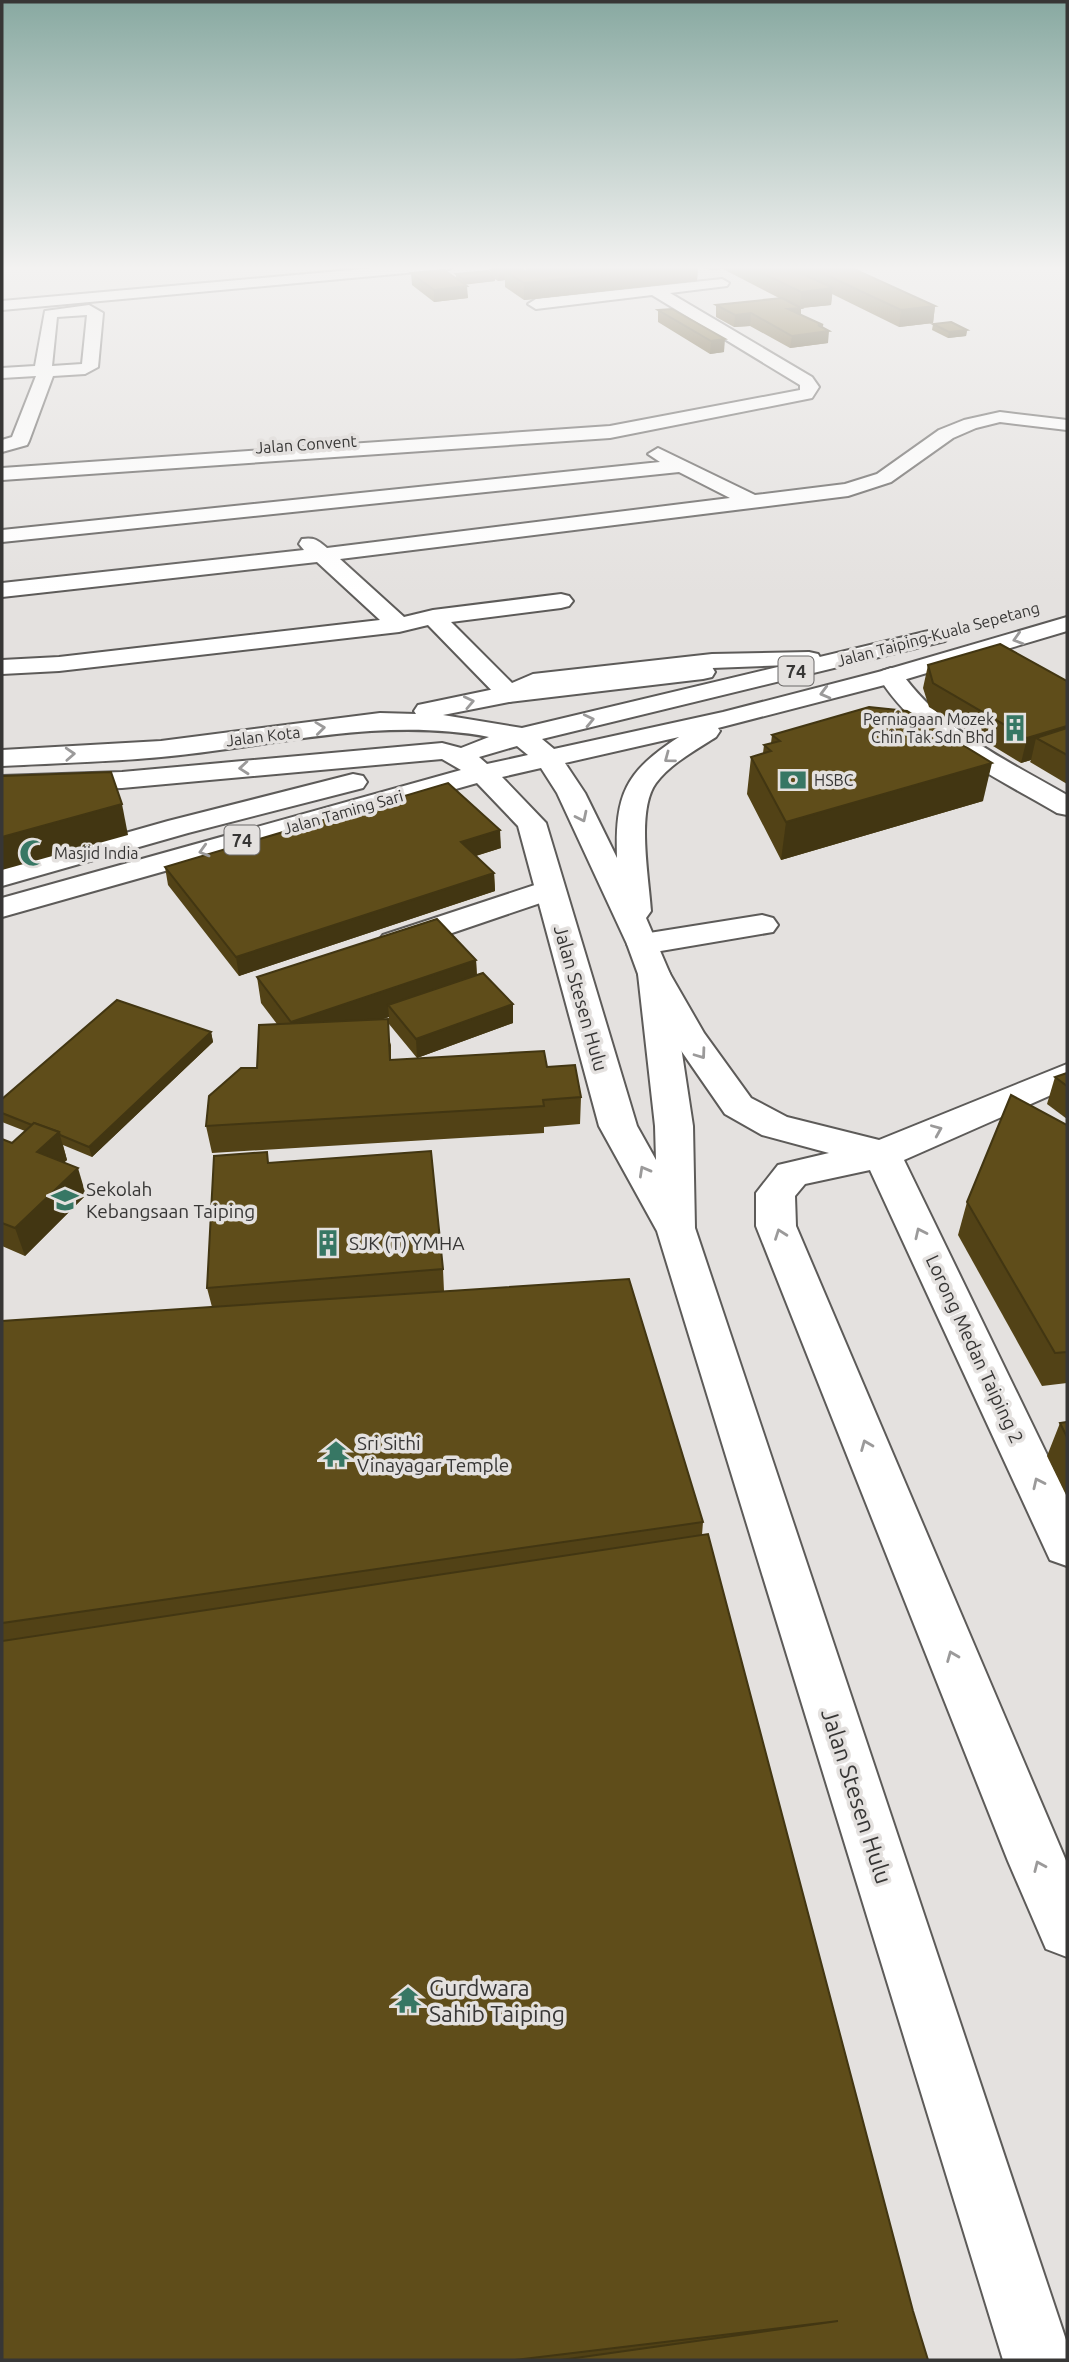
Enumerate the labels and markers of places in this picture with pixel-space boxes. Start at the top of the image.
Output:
place label: Perniagaan Mozek Chin Tak Sdn Bhd [863,710,994,746]
building icon: Perniagaan Mozek Chin Tak Sdn Bhd [1000,713,1030,743]
bank icon: HSBC [778,765,808,795]
place label: HSBC [814,771,854,789]
mosque icon: Masjid India [18,838,48,868]
place label: Masjid India [54,844,139,862]
place label: Sekolah Kebangsaan Taiping [86,1178,255,1222]
school or university icon: Sekolah Kebangsaan Taiping [50,1185,80,1215]
building icon: SJK (T) YMHA [313,1228,343,1258]
place label: SJK (T) YMHA [349,1232,465,1254]
place label: Sri Sithi Vinayagar Temple [357,1432,509,1476]
temple icon: Sri Sithi Vinayagar Temple [321,1439,351,1469]
place label: Gurdwara Sahib Taiping [429,1975,565,2026]
temple icon: Gurdwara Sahib Taiping [393,1985,423,2015]

